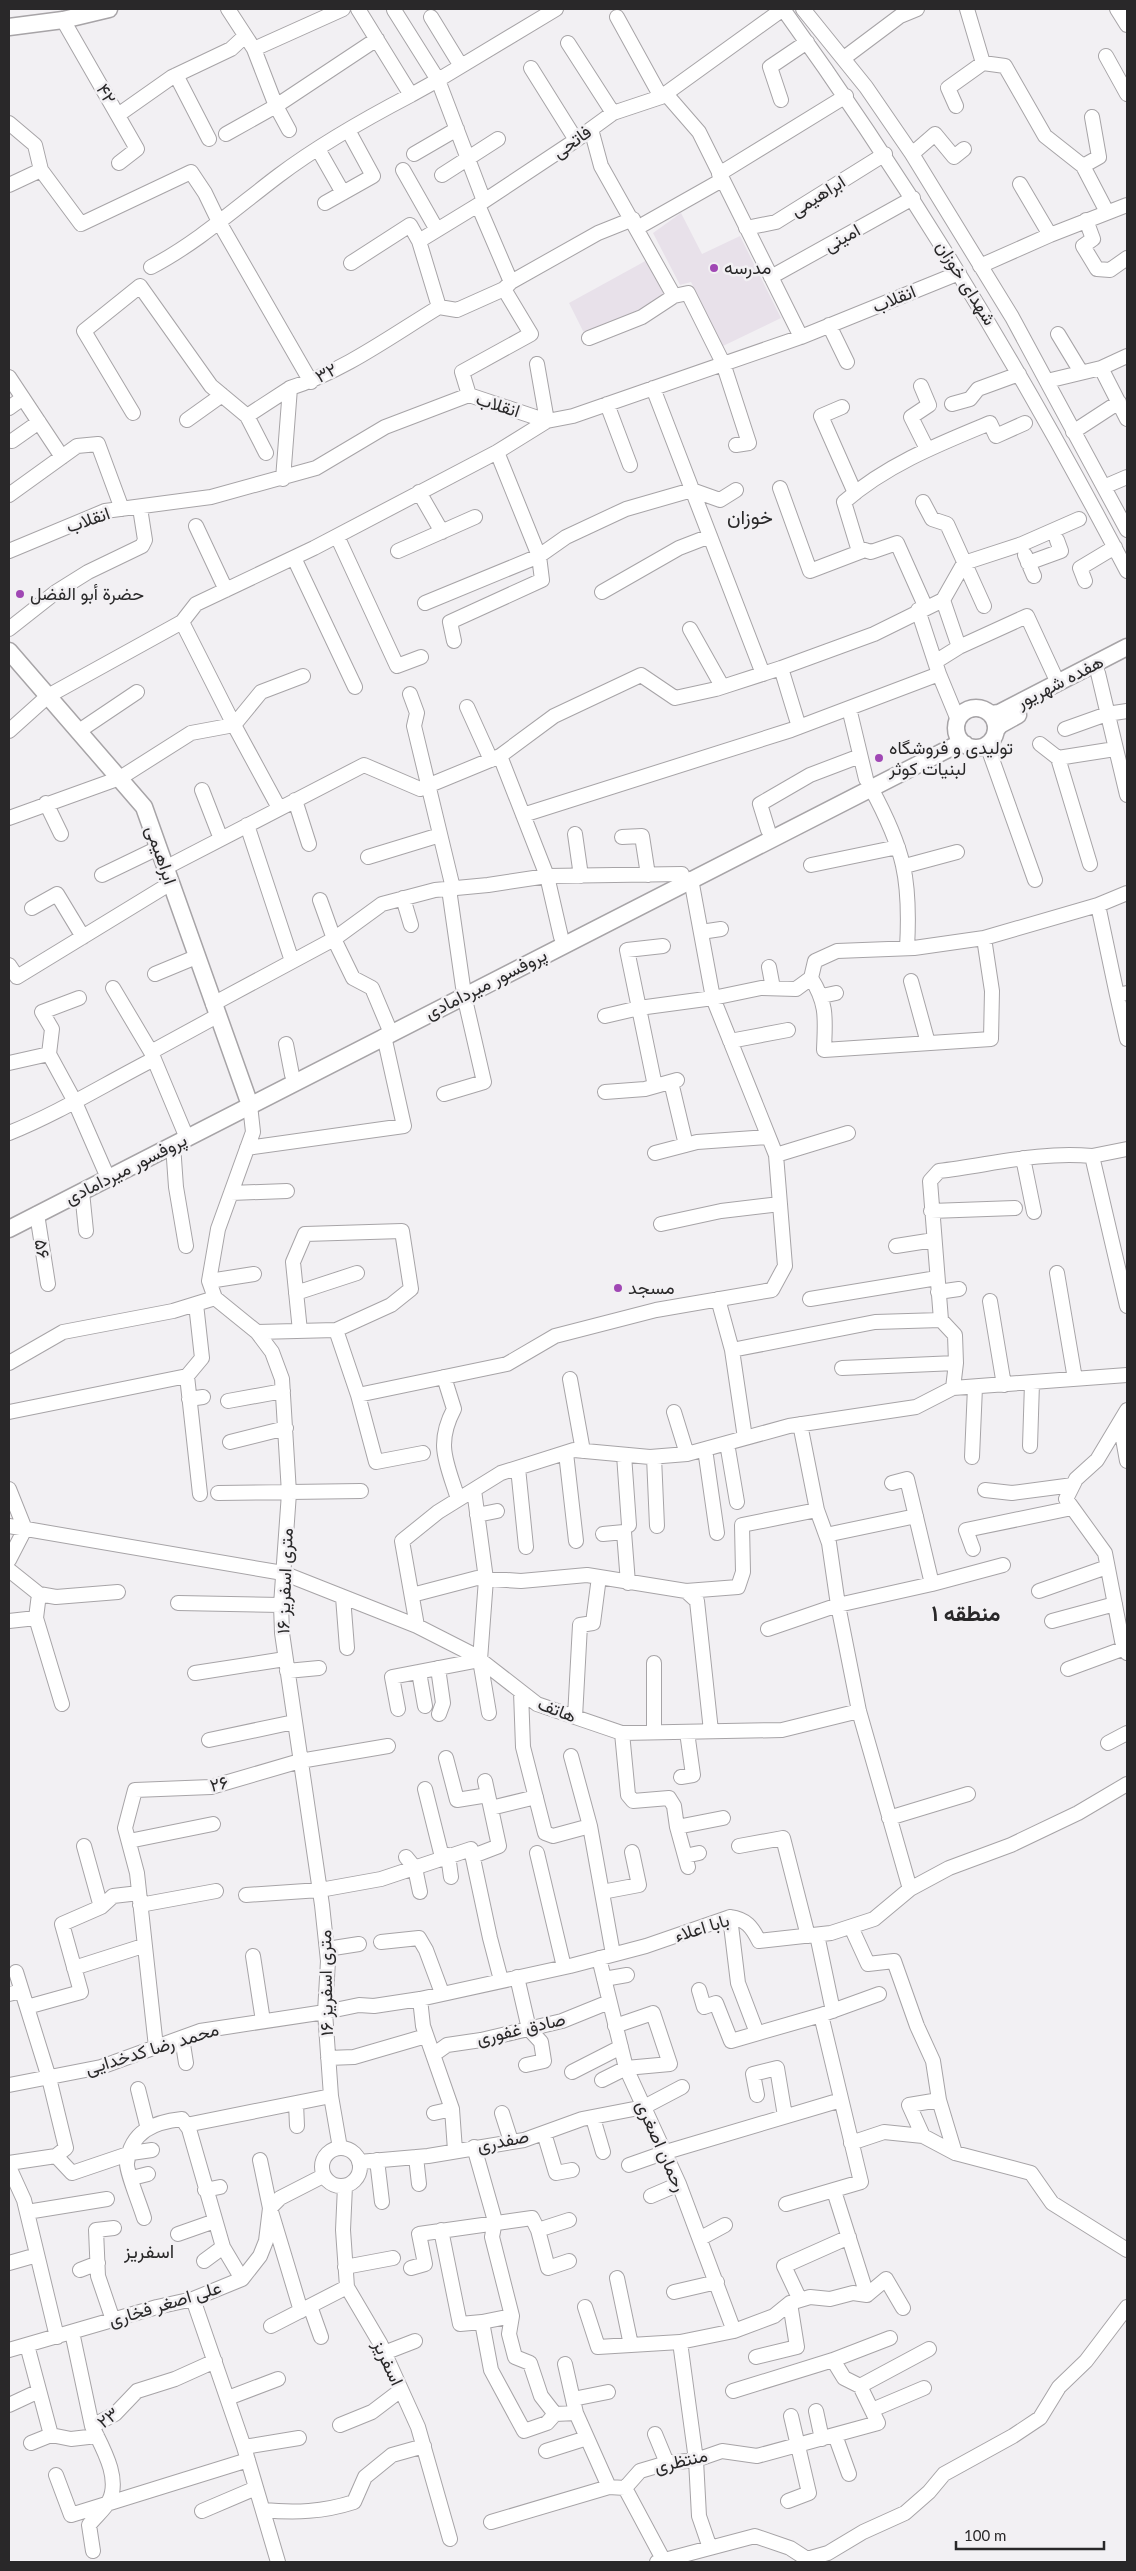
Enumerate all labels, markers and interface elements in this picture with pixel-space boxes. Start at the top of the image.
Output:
street label: ۴۲ [92,79,121,108]
street label: فاتحی [548,120,596,163]
street label: ابراهیمی [786,170,850,221]
street label: امینی [820,218,864,257]
street label: شهدای خوزان [931,236,1002,329]
place label: مدرسه [724,256,771,279]
marker: مدرسه [708,262,720,274]
street label: انقلاب [869,279,919,317]
street label: ۳۲ [311,357,340,387]
street label: انقلاب [474,387,523,421]
street label: انقلاب [63,501,112,537]
district label: خوزان [727,504,773,530]
place label: حضرة أبو الفضل [30,582,144,605]
marker: حضرة أبو الفضل [14,588,26,600]
street label: هفده شهریور [1011,650,1107,714]
place label: تولیدی و فروشگاه لبنیات کوثر [888,736,1013,780]
marker: تولیدی و فروشگاه لبنیات کوثر [873,752,885,764]
street label: ابراهیمی [141,822,182,887]
street label: پروفسور میردامادی [421,943,551,1025]
street label: پروفسور میردامادی [61,1128,191,1210]
street label: ۵۶ [31,1238,55,1260]
place label: مسجد [628,1276,675,1298]
marker: مسجد [612,1282,624,1294]
street label: ۱۶ متری اسفریز [271,1527,298,1635]
district label: منطقه ۱ [932,1599,1001,1626]
street label: هاتف [535,1692,580,1726]
street label: ۲۶ [207,1770,230,1796]
street label: بابا اعلاء [672,1908,732,1946]
street label: ۱۶ متری اسفریز [313,1930,338,2036]
street label: صادق غفوری [474,2007,568,2050]
street label: محمد رضا کدخدایی [82,2017,221,2080]
street label: رحمان اصغری [631,2096,692,2195]
street label: صفدری [475,2124,531,2157]
district label: اسفریز [123,2239,174,2263]
street label: علی اصغر فخاری [106,2275,224,2332]
street label: اسفریز [368,2336,409,2389]
street label: ۲۳ [92,2402,123,2432]
street label: منتظری [652,2443,710,2478]
scale bar [956,2518,1104,2550]
text: 100 m [964,2526,1006,2544]

